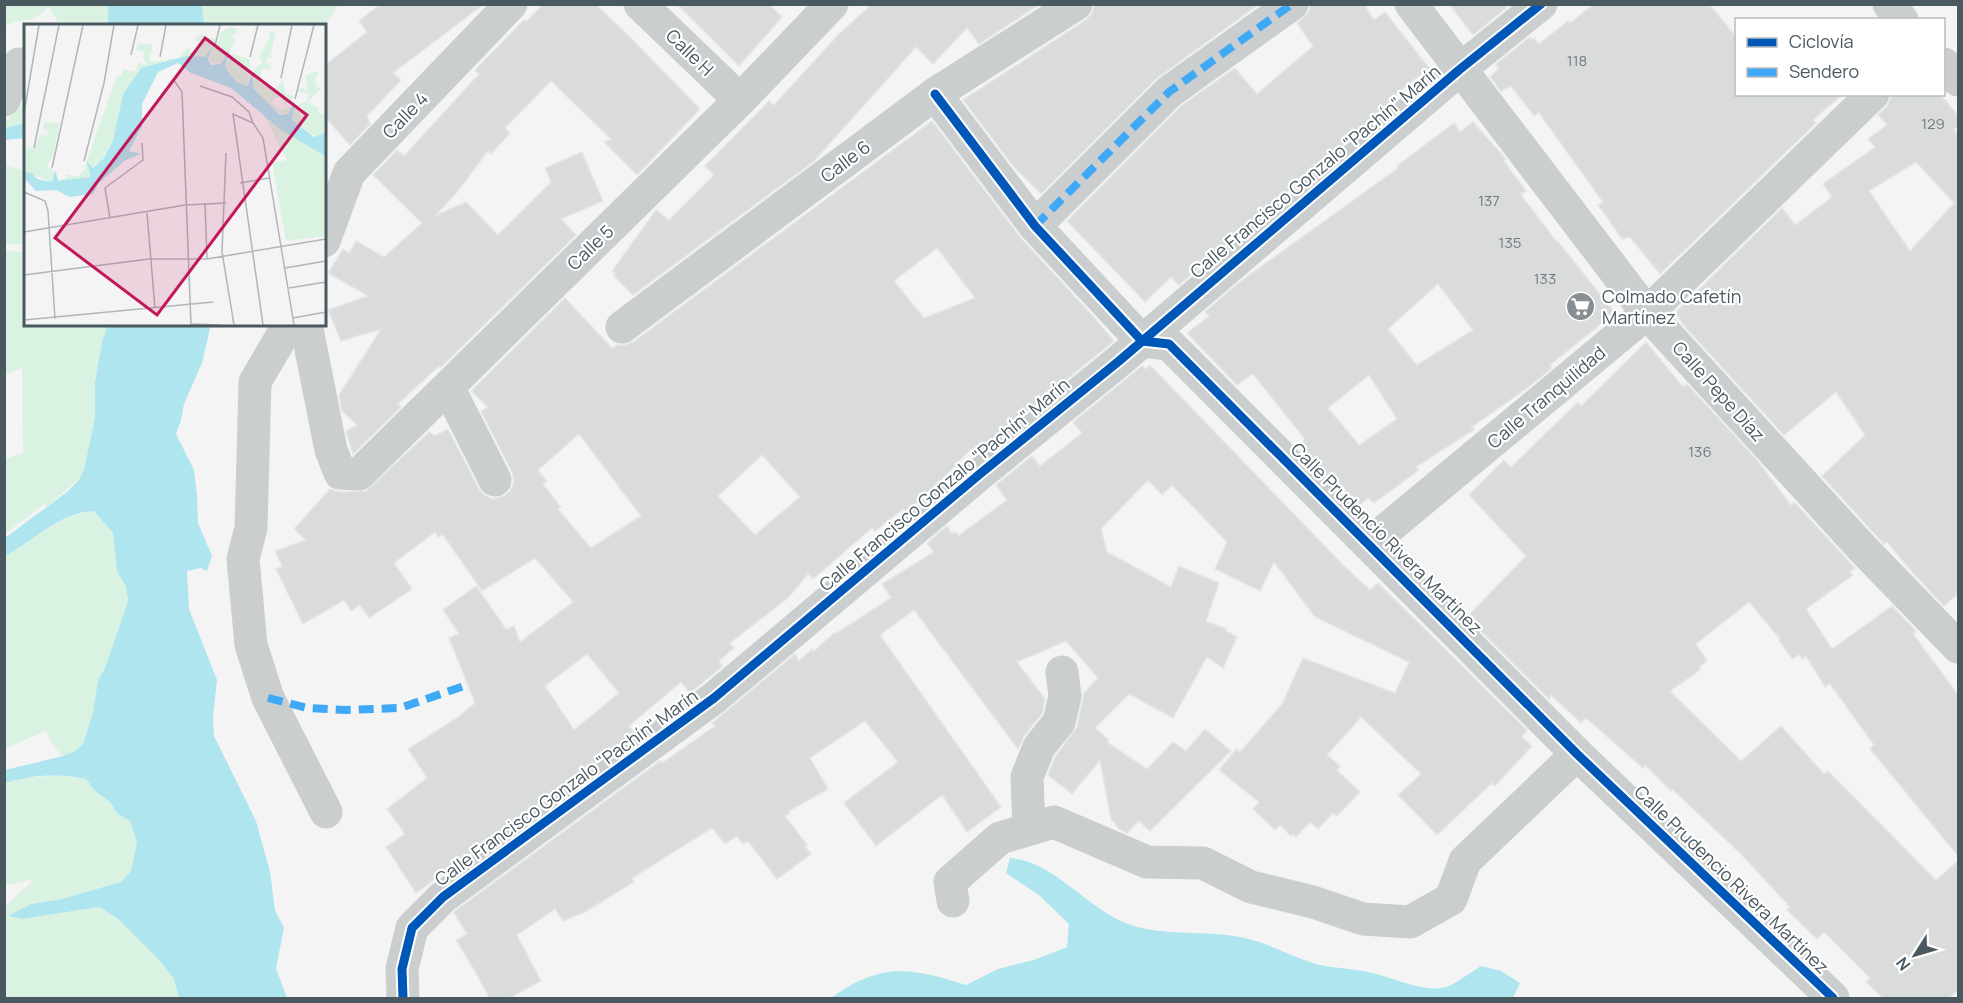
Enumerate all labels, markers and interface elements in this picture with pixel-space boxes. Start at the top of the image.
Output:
legend [1735,18,1945,96]
street label: Calle H [661,23,719,81]
inset map [24,24,326,326]
text: Ciclovía [1789,29,1854,53]
house number: 118 [1567,50,1587,71]
street label: Calle Francisco Gonzalo "Pachín" Marín [1185,59,1445,283]
text: Sendero [1789,59,1859,83]
street label: Calle 4 [377,87,433,143]
house number: 129 [1921,113,1945,134]
street label: Calle 6 [815,134,875,188]
house number: 137 [1478,190,1500,211]
street label: Calle 5 [562,219,618,275]
house number: 135 [1499,232,1521,253]
house number: 133 [1534,268,1556,289]
place label: Colmado Cafetín Martínez [1602,284,1741,329]
supermarket icon: Colmado Cafetín Martínez [1565,290,1597,322]
street label: Calle Pepe Díaz [1668,336,1770,446]
street label: Calle Tranquilidad [1482,340,1610,454]
street label: Calle Francisco Gonzalo "Pachín" Marín [814,372,1074,596]
street label: Calle Prudencio Rivera Martínez [1286,437,1488,639]
house number: 136 [1688,441,1712,462]
street label: Calle Francisco Gonzalo "Pachín" Marín [430,683,702,891]
street label: Calle Prudencio Rivera Martínez [1630,780,1834,978]
north arrow [1885,925,1945,985]
text: N [1891,953,1915,975]

